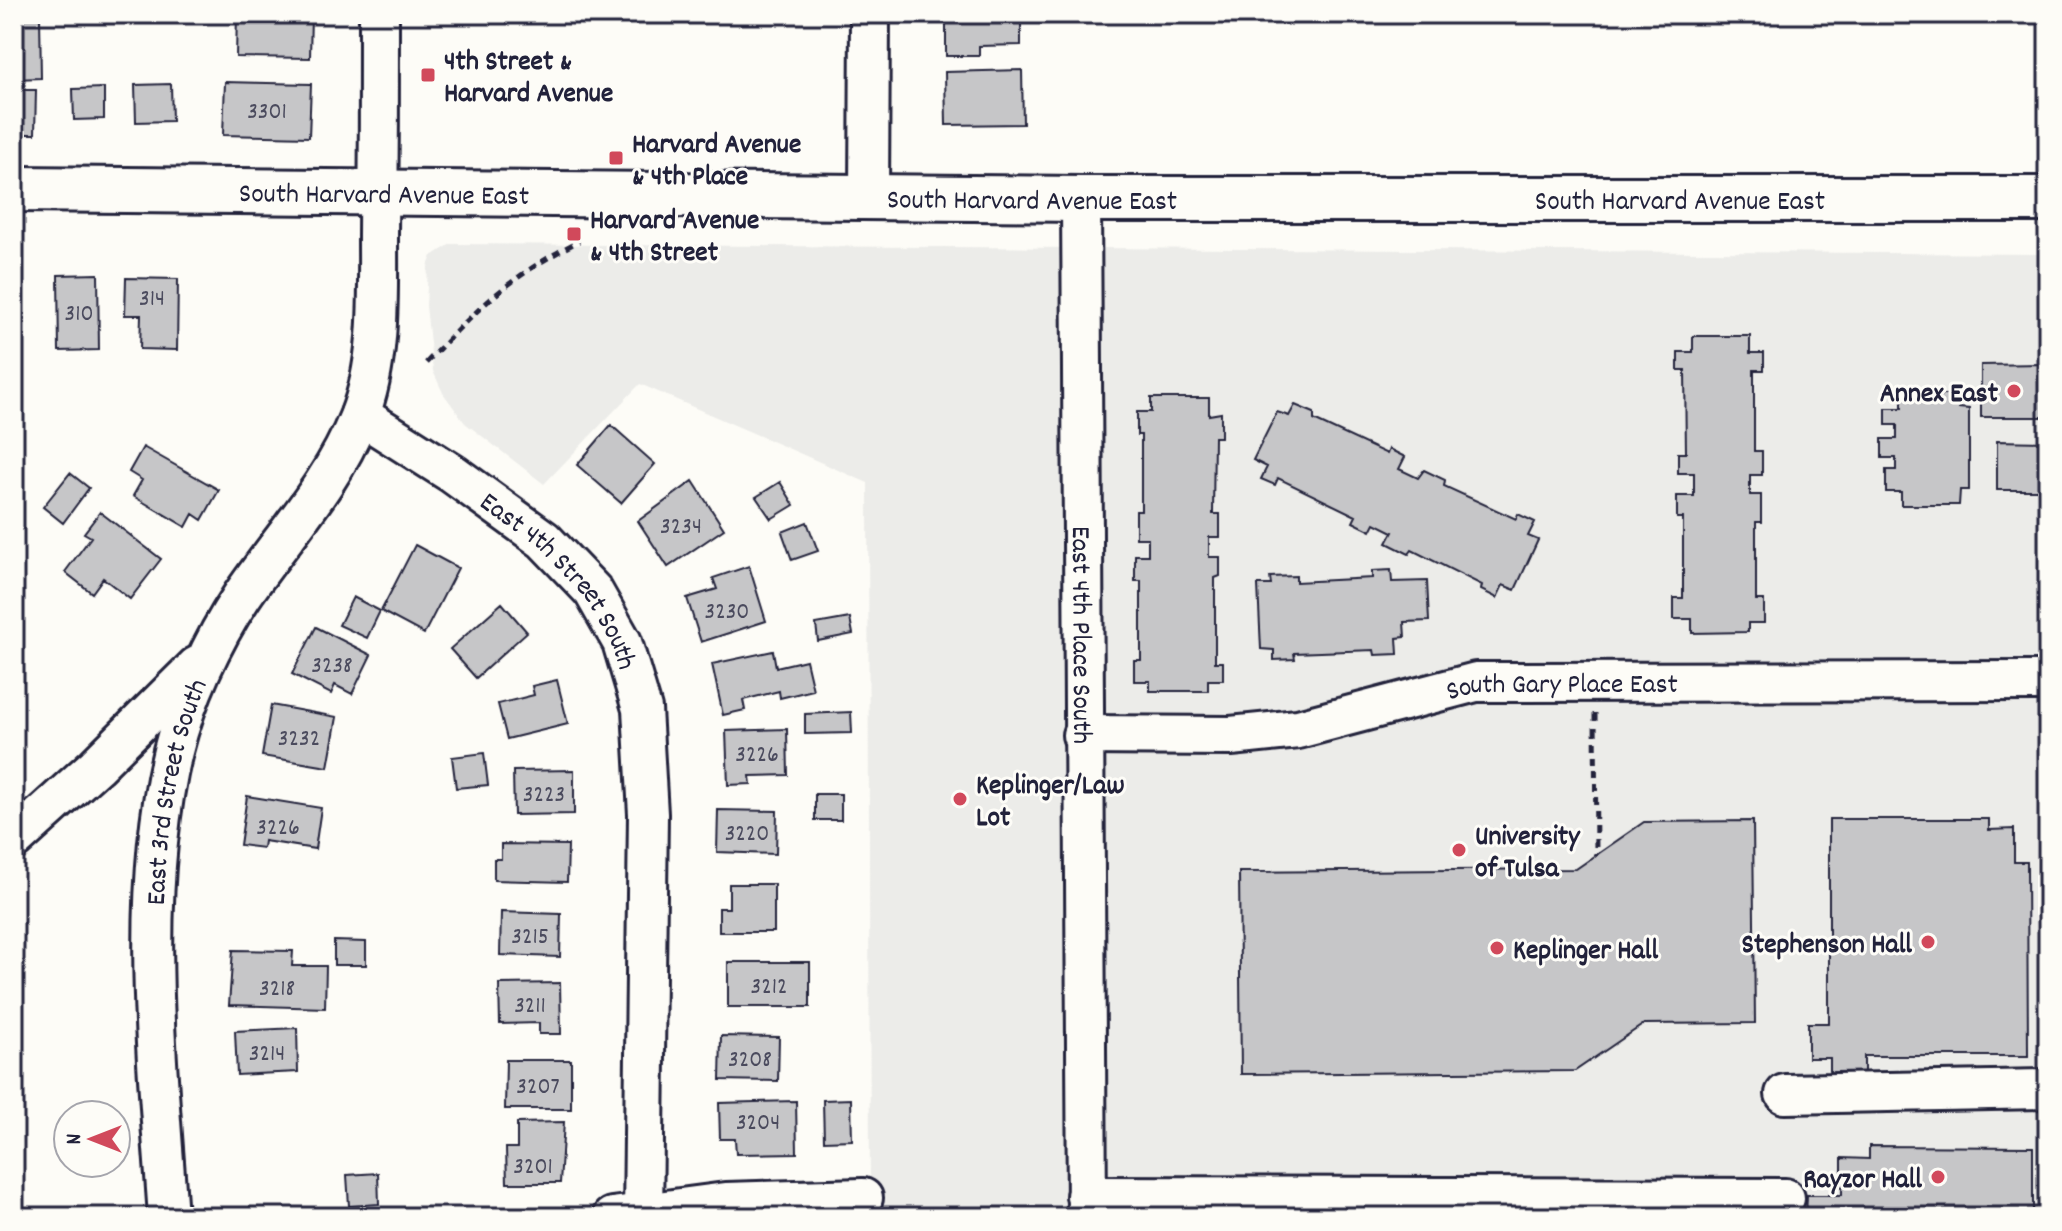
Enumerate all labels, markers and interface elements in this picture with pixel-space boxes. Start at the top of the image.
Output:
place label: 4th Street & Harvard Avenue [444,44,613,116]
marker: 4th Street & Harvard Avenue [419,66,437,84]
house number: 3301 [247,96,287,130]
place label: Harvard Avenue & 4th Place [632,127,801,199]
marker: Harvard Avenue & 4th Place [607,149,625,167]
street label: South Harvard Avenue East [239,176,529,219]
street label: South Harvard Avenue East [887,182,1177,224]
street label: South Harvard Avenue East [1535,184,1825,224]
place label: Harvard Avenue & 4th Street [590,203,759,275]
marker: Harvard Avenue & 4th Street [565,225,583,243]
house number: 314 [139,283,165,317]
house number: 310 [65,298,94,332]
place label: Annex East [1880,376,1999,416]
marker: Annex East [2005,382,2023,400]
street label: East 4th Street South [470,485,644,675]
house number: 3234 [660,511,702,545]
street label: East 4th Place South [1058,526,1099,744]
house number: 3230 [705,596,749,630]
house number: 3238 [311,650,353,684]
street label: South Gary Place East [1442,667,1678,714]
street label: East 3rd Street South [139,674,220,906]
house number: 3232 [278,723,320,757]
house number: 3226 [735,739,779,773]
place label: Keplinger/Law Lot [976,768,1124,840]
house number: 3223 [523,779,565,813]
marker: Keplinger/Law Lot [951,790,969,808]
house number: 3226 [256,812,300,846]
house number: 3220 [725,818,769,852]
place label: University of Tulsa [1475,819,1581,891]
marker: University of Tulsa [1450,841,1468,859]
house number: 3215 [511,921,549,955]
place label: Stephenson Hall [1742,927,1912,967]
place label: Keplinger Hall [1513,933,1658,973]
marker: Stephenson Hall [1919,933,1937,951]
marker: Keplinger Hall [1488,939,1506,957]
house number: 3212 [751,971,787,1005]
house number: 3218 [259,973,295,1007]
house number: 3211 [514,990,546,1024]
house number: 3214 [249,1038,285,1072]
house number: 3208 [728,1044,772,1078]
house number: 3207 [516,1071,560,1105]
north arrow [52,1099,132,1179]
house number: 3204 [736,1107,780,1141]
text: N [60,1133,91,1144]
house number: 3201 [513,1151,553,1185]
place label: Rayzor Hall [1803,1162,1922,1202]
marker: Rayzor Hall [1929,1168,1947,1186]

